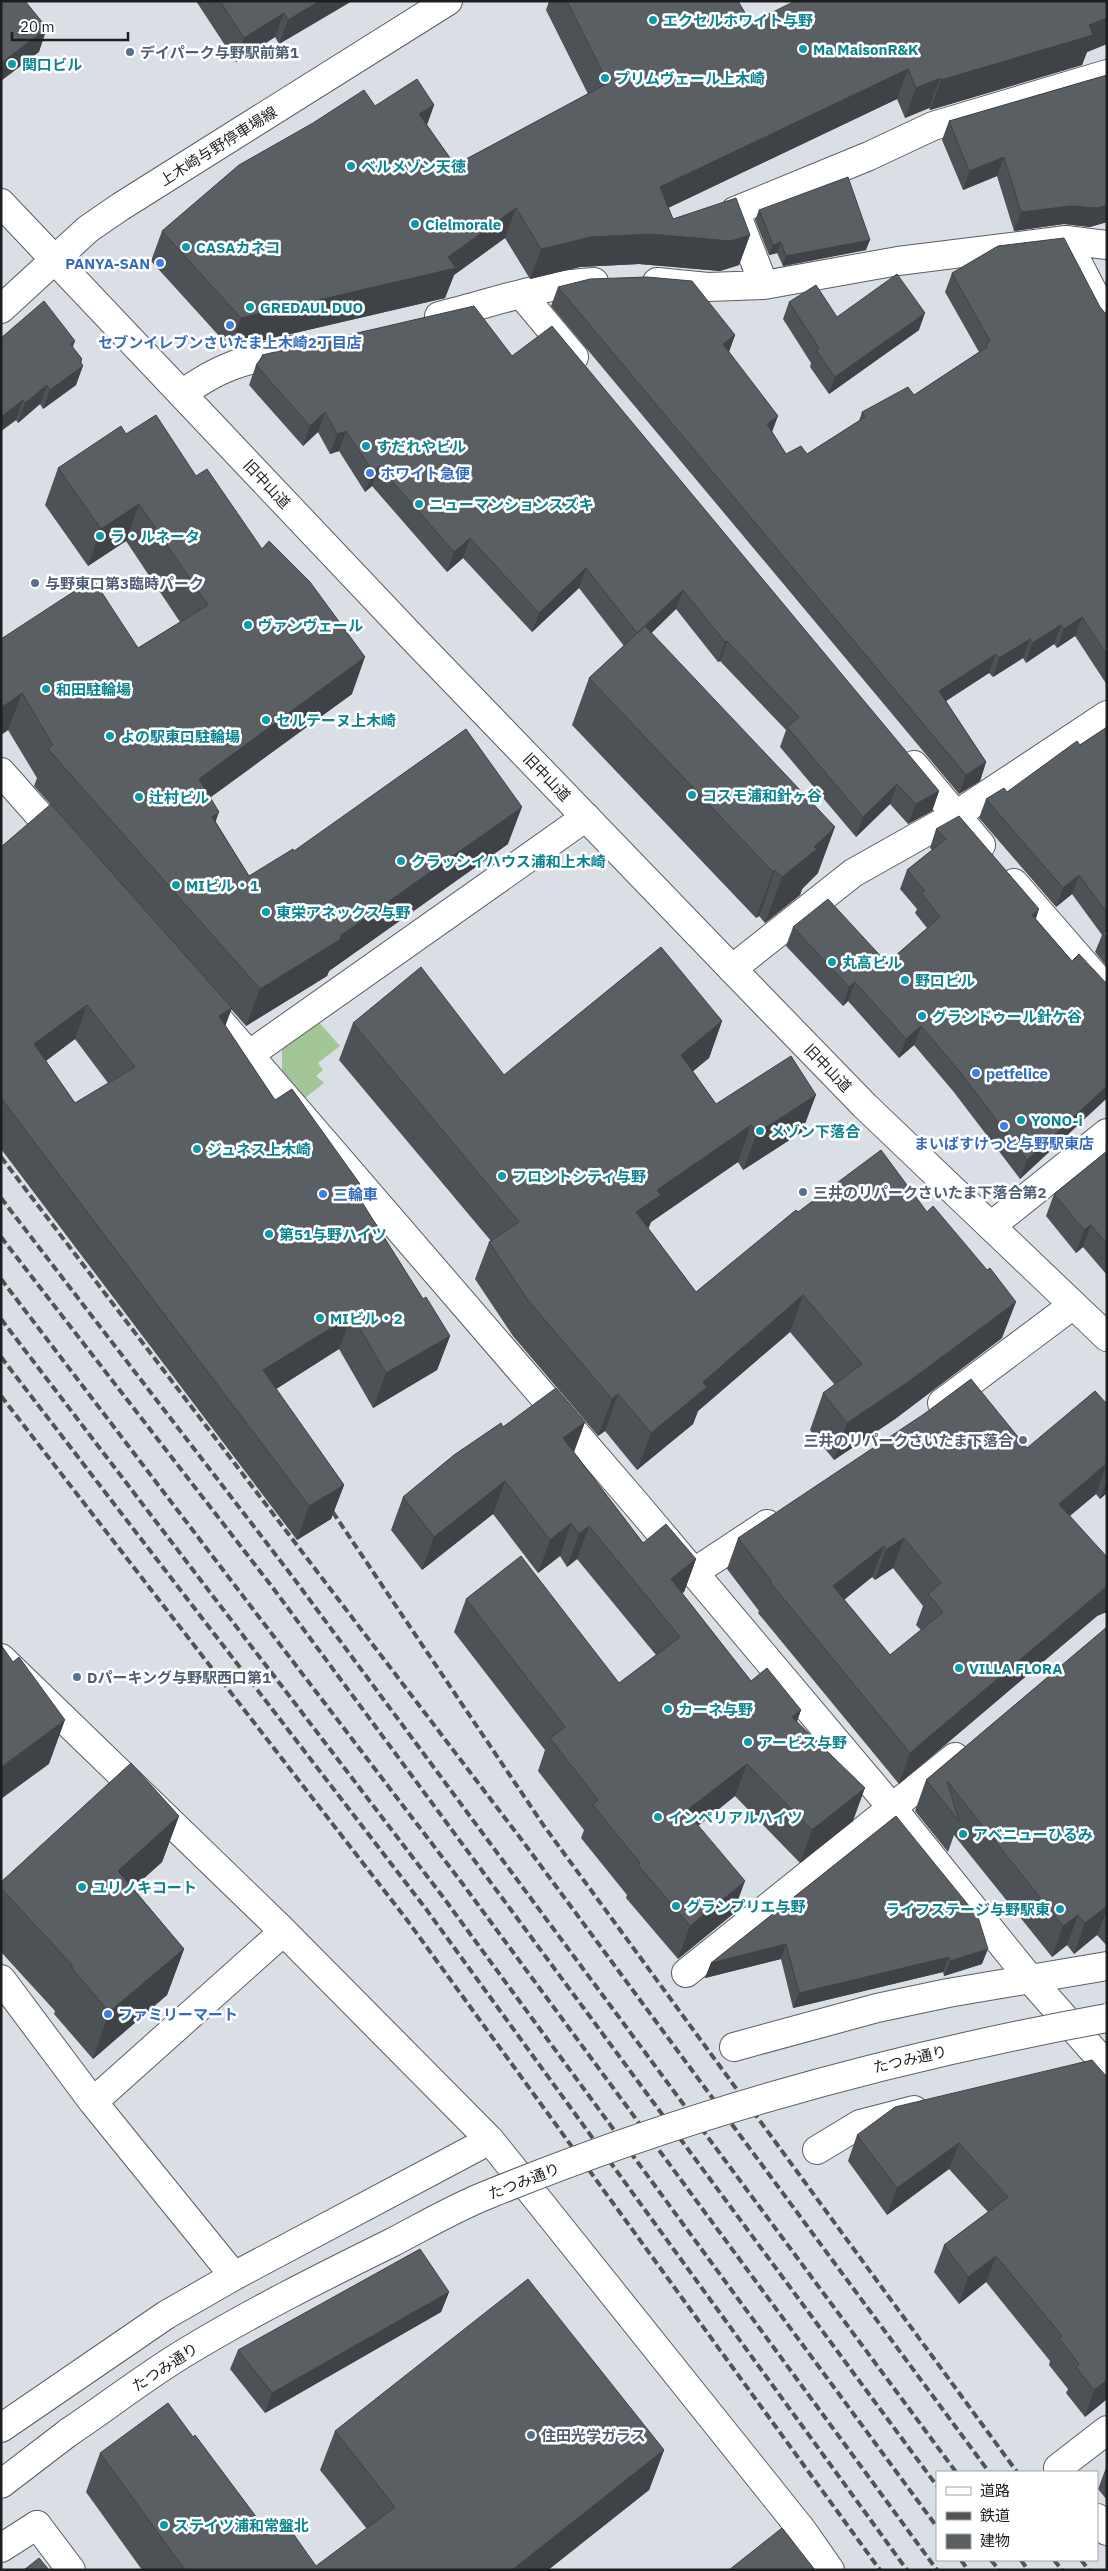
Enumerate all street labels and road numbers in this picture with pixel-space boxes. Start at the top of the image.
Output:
street label: 上木崎与野停車場線 [156,102,280,190]
street label: 旧中山道 [240,456,294,512]
street label: 旧中山道 [519,749,575,805]
street label: 旧中山道 [800,1040,856,1096]
street label: たつみ通り [871,2041,949,2077]
street label: たつみ通り [486,2159,562,2203]
street label: たつみ通り [128,2339,202,2395]

